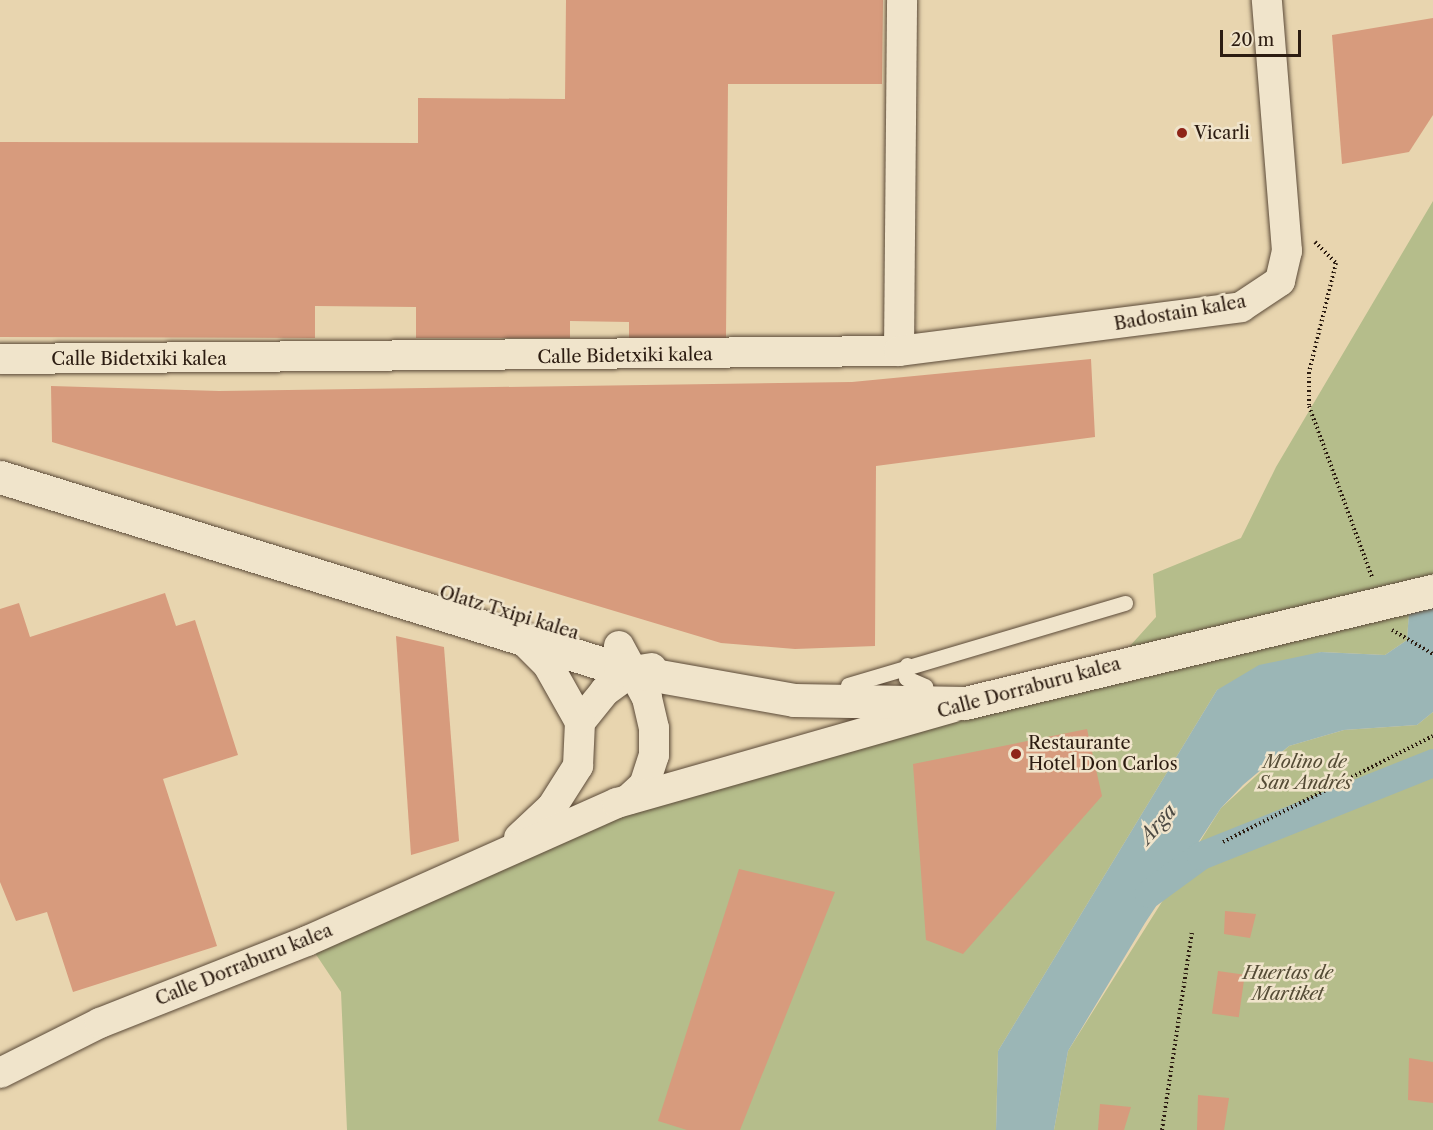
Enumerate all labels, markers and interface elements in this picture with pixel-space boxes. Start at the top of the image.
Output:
scale bar [1223,18,1304,56]
text: 20 m [1231,29,1274,51]
place label: Vicarli [1194,122,1250,144]
marker: Vicarli [1175,126,1189,140]
street label: Badostain kalea [1112,291,1248,335]
street label: Calle Bidetxiki kalea [537,344,713,368]
street label: Calle Bidetxiki kalea [51,348,227,370]
street label: Olatz Txipi kalea [436,581,582,645]
street label: Calle Dorraburu kalea [935,653,1123,723]
place label: Restaurante Hotel Don Carlos [1028,733,1177,776]
marker: Restaurante Hotel Don Carlos [1009,747,1023,761]
park label: Molino de San Andrés [1258,752,1352,795]
water label: Arga [1134,799,1182,849]
street label: Calle Dorraburu kalea [152,920,336,1010]
park label: Huertas de Martiket [1243,963,1333,1006]

